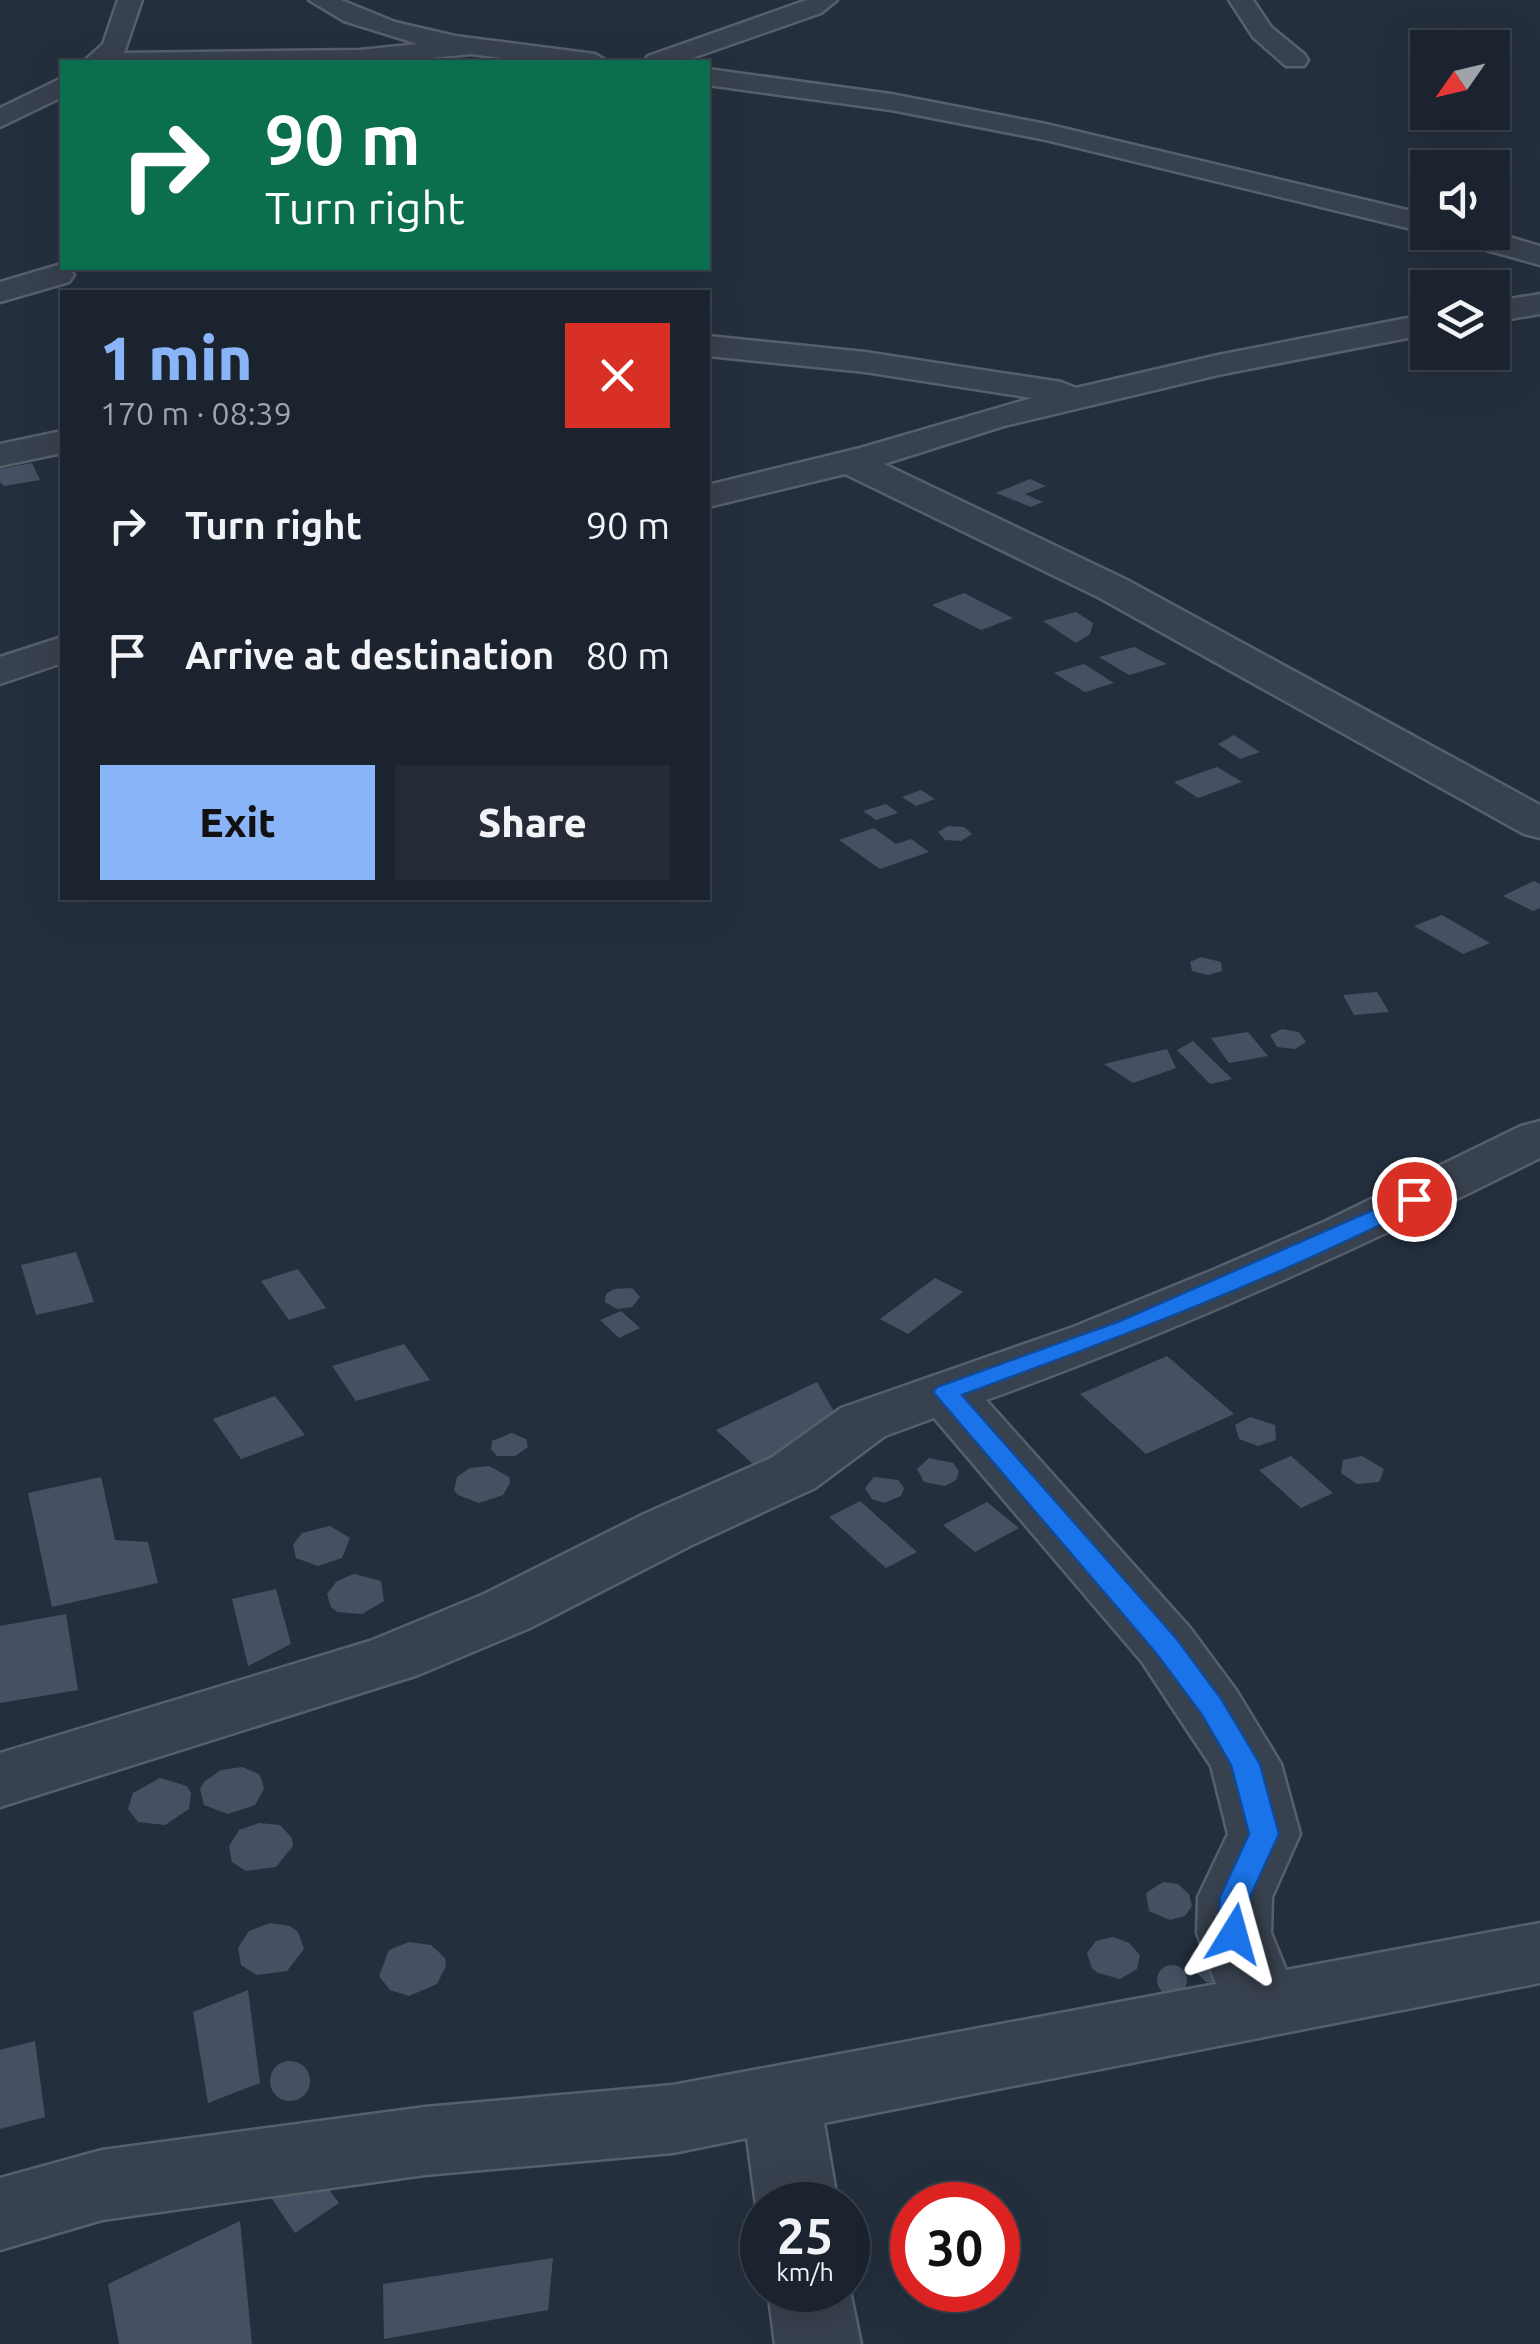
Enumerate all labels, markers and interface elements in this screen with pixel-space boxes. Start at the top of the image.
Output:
north arrow [1410,30,1510,130]
map controls [1410,30,1510,370]
icon: right [100,100,230,230]
text: 90 m [265,100,421,178]
button: sound [1410,150,1510,250]
text: Turn right [265,182,465,233]
button: layers [1410,270,1510,370]
button: close [565,323,670,428]
text: 1 min [100,324,253,391]
text: 170 m · 08:39 [100,395,292,431]
icon: right [100,498,155,553]
text: Turn right [185,504,362,546]
text: 90 m [586,504,670,546]
icon: arrive [100,628,155,683]
text: Arrive at destination [185,634,554,676]
text: 80 m [586,634,670,676]
button: Exit [100,765,375,880]
button: Share [395,765,670,880]
pin [1372,1157,1457,1242]
icon: arrive [1387,1172,1442,1227]
position arrow [1182,1882,1286,1986]
speed limit sign: 30 [890,2182,1020,2312]
text: 25 [777,2207,833,2263]
text: km/h [776,2258,834,2286]

